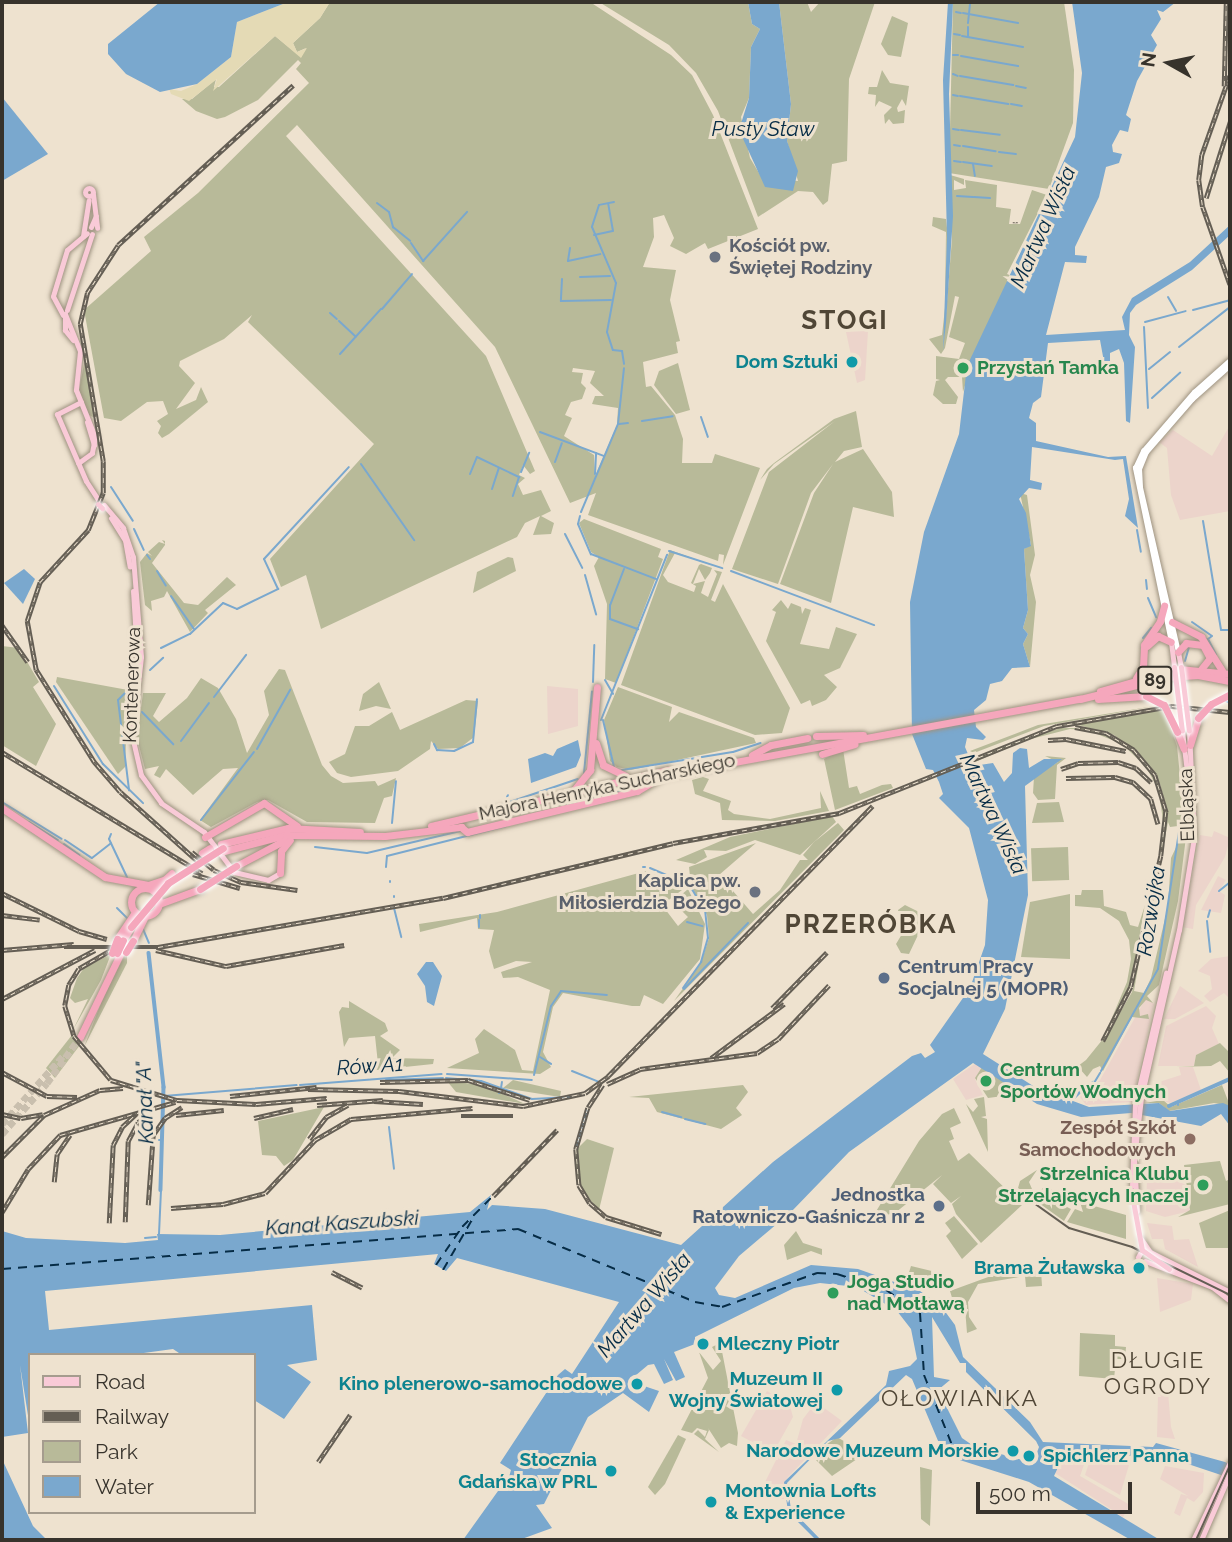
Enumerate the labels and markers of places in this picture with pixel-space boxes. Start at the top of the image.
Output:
place label: Kościół pw. Świętej Rodziny [729,235,872,279]
marker: Kościół pw. Świętej Rodziny [707,249,723,265]
place label: Dom Sztuki [735,351,838,373]
marker: Dom Sztuki [844,354,860,370]
place label: Przystań Tamka [977,357,1119,379]
marker: Przystań Tamka [955,360,971,376]
place label: Kaplica pw. Miłosierdzia Bożego [558,870,741,914]
marker: Kaplica pw. Miłosierdzia Bożego [747,884,763,900]
place label: Centrum Pracy Socjalnej 5 (MOPR) [898,956,1068,1000]
marker: Centrum Pracy Socjalnej 5 (MOPR) [876,970,892,986]
place label: Centrum Sportów Wodnych [1000,1059,1167,1103]
marker: Centrum Sportów Wodnych [978,1073,994,1089]
place label: Zespół Szkół Samochodowych [1019,1117,1176,1161]
marker: Zespół Szkół Samochodowych [1182,1131,1198,1147]
place label: Strzelnica Klubu Strzelających Inaczej [998,1163,1189,1207]
marker: Strzelnica Klubu Strzelających Inaczej [1195,1177,1211,1193]
place label: Jednostka Ratowniczo-Gaśnicza nr 2 [692,1184,925,1228]
marker: Jednostka Ratowniczo-Gaśnicza nr 2 [931,1198,947,1214]
place label: Brama Żuławska [974,1257,1125,1279]
marker: Brama Żuławska [1131,1260,1147,1276]
place label: Joga Studio nad Motławą [847,1271,965,1315]
marker: Joga Studio nad Motławą [825,1285,841,1301]
place label: Mleczny Piotr [717,1333,840,1355]
marker: Mleczny Piotr [695,1336,711,1352]
place label: Muzeum II Wojny Światowej [668,1368,823,1412]
place label: Kino plenerowo-samochodowe [339,1373,623,1395]
marker: Kino plenerowo-samochodowe [629,1376,645,1392]
marker: Muzeum II Wojny Światowej [829,1382,845,1398]
place label: Narodowe Muzeum Morskie [746,1440,999,1462]
marker: Narodowe Muzeum Morskie [1005,1443,1021,1459]
place label: Spichlerz Panna [1043,1445,1189,1467]
marker: Spichlerz Panna [1021,1448,1037,1464]
place label: Stocznia Gdańska w PRL [457,1449,597,1493]
marker: Stocznia Gdańska w PRL [603,1463,619,1479]
place label: Montownia Lofts & Experience [725,1480,876,1524]
marker: Montownia Lofts & Experience [703,1494,719,1510]

